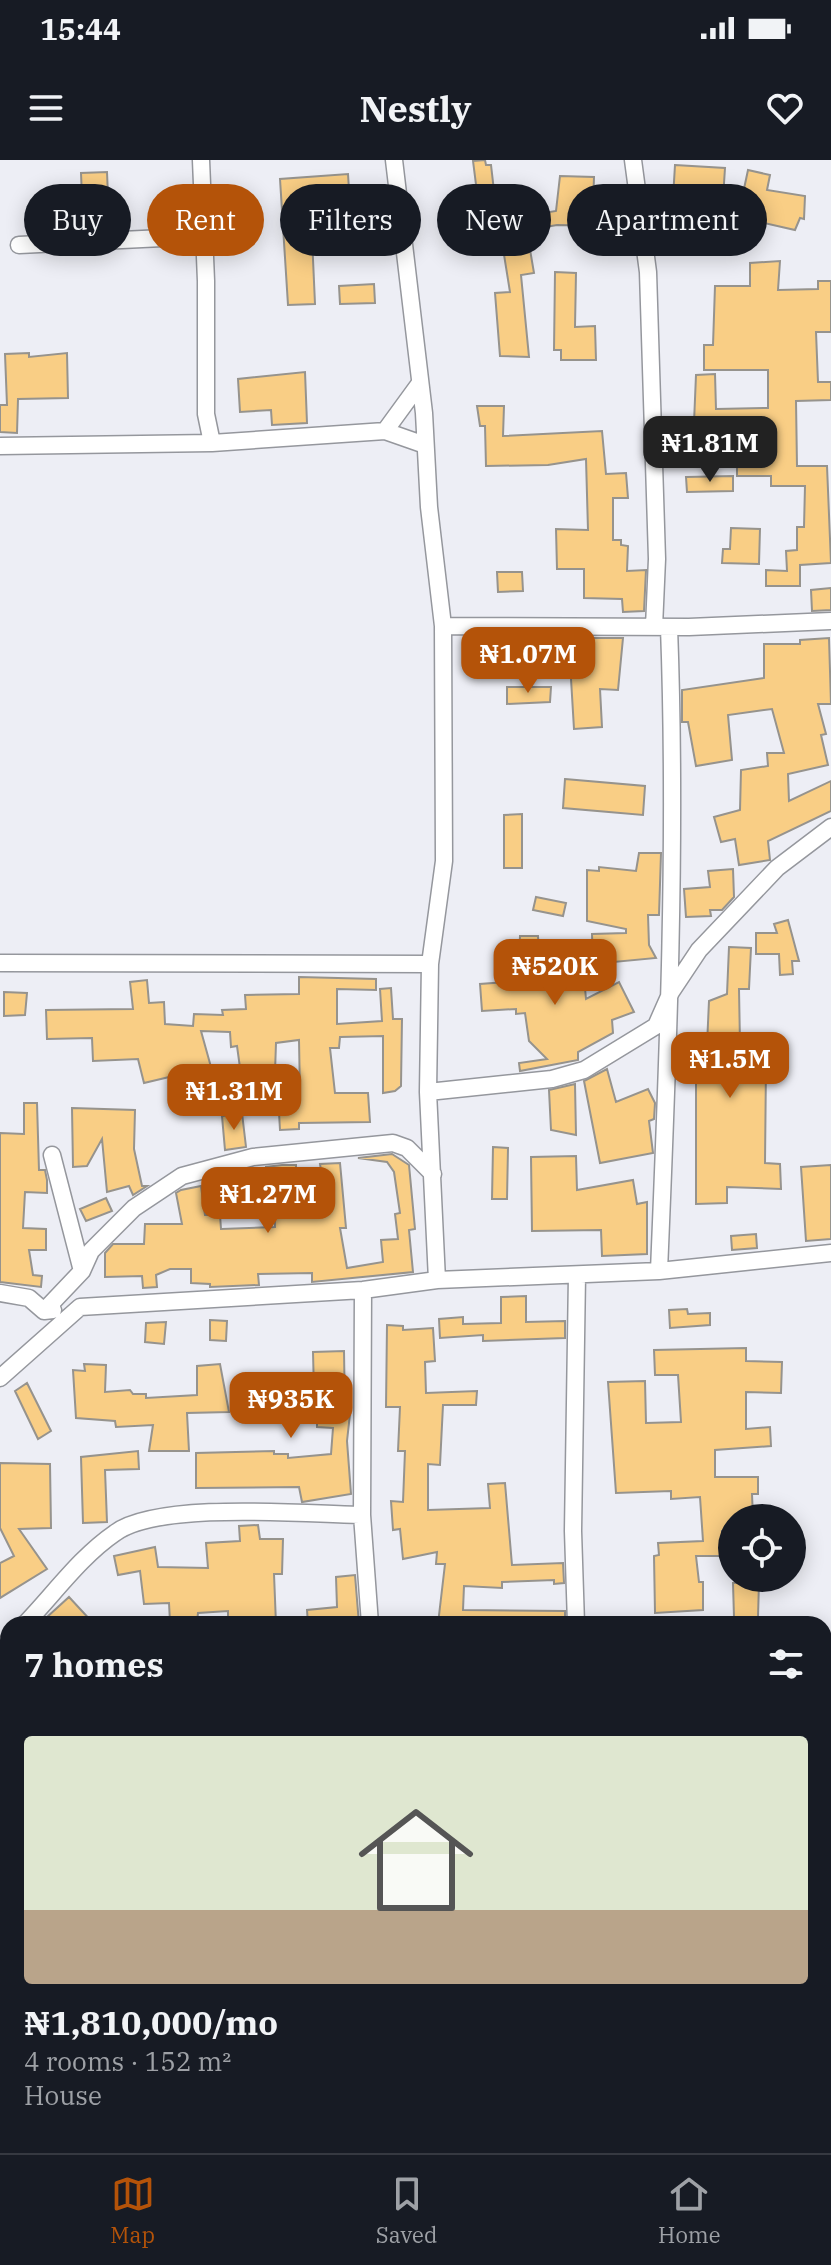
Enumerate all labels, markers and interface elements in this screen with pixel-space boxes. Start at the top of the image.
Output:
text: 15:44 [40,9,121,48]
text: Nestly [359,85,472,132]
icon: menu [24,86,68,130]
icon: heart [763,86,807,130]
chip: Buy [24,184,131,256]
chip: Rent [147,184,264,256]
chip: Filters [280,184,421,256]
chip: New [437,184,551,256]
chip: Apartment [567,184,767,256]
pin: ₦1.81M [645,416,775,484]
text: ₦1.81M [661,425,759,459]
pin: ₦1.07M [463,627,593,695]
text: ₦1.07M [479,636,577,670]
pin: ₦520K [499,939,611,1007]
text: ₦520K [512,948,598,982]
pin: ₦1.5M [674,1032,786,1100]
text: ₦1.5M [689,1041,771,1075]
pin: ₦1.31M [169,1064,299,1132]
text: ₦1.31M [185,1073,283,1107]
pin: ₦1.27M [203,1167,333,1235]
text: ₦1.27M [219,1176,317,1210]
pin: ₦935K [235,1372,347,1440]
text: ₦935K [248,1381,334,1415]
map controls [718,1504,806,1592]
button: locate [718,1504,806,1592]
text: 7 homes [24,1642,164,1686]
icon: filters [764,1642,808,1686]
icon: home [344,1788,488,1932]
text: ₦1,810,000/mo [24,2000,278,2044]
text: 4 rooms · 152 m² [24,2044,231,2078]
text: House [24,2078,102,2112]
tab: Map [110,2172,155,2249]
tab: Saved [376,2172,437,2249]
tab: Home [658,2172,721,2249]

